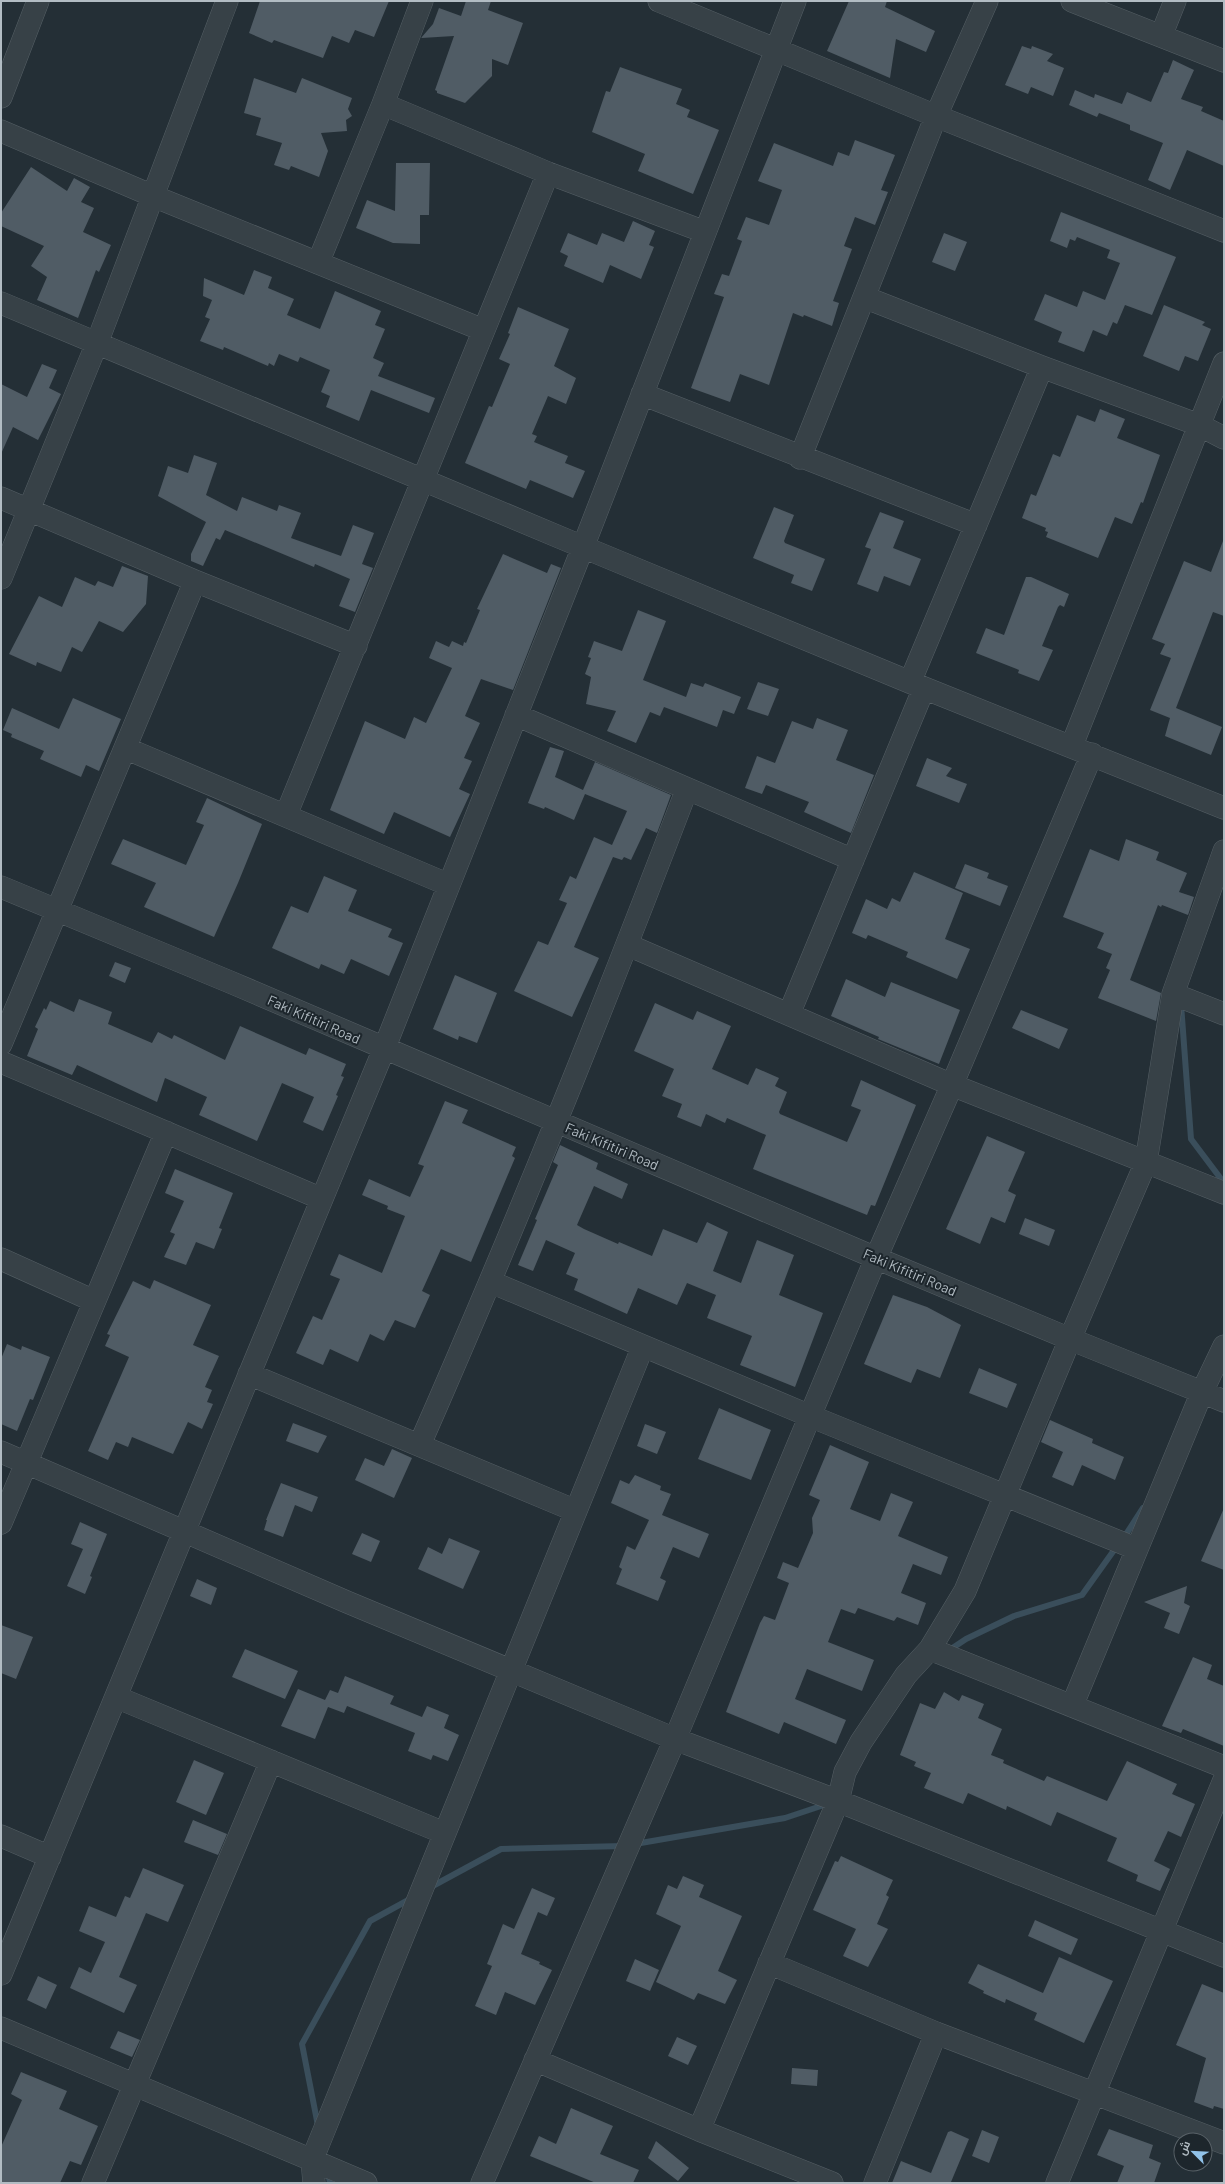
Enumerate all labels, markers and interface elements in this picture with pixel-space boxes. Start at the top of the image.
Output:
street label: Faki Kifitiri Road [265,991,363,1047]
street label: Faki Kifitiri Road [563,1119,661,1173]
street label: Faki Kifitiri Road [861,1245,959,1299]
north arrow [1173,2132,1213,2172]
text: ش [1175,2139,1193,2157]

